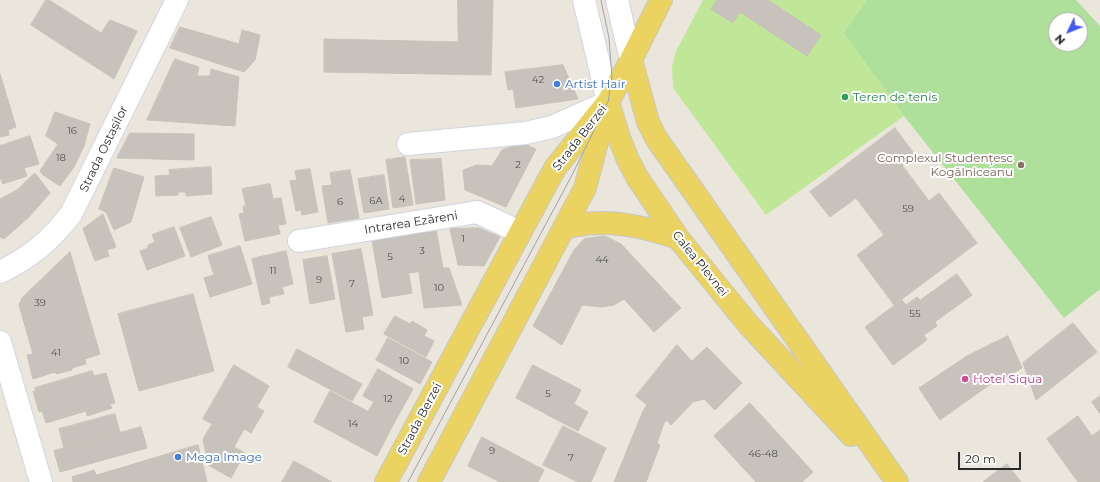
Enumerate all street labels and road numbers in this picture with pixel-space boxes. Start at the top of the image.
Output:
street label: Strada Berzei [550,102,610,174]
street label: Strada Ostașilor [77,103,131,195]
street label: Intrarea Ezăreni [363,209,459,237]
street label: Calea Plevnei [669,228,731,300]
street label: Strada Berzei [395,380,445,458]

